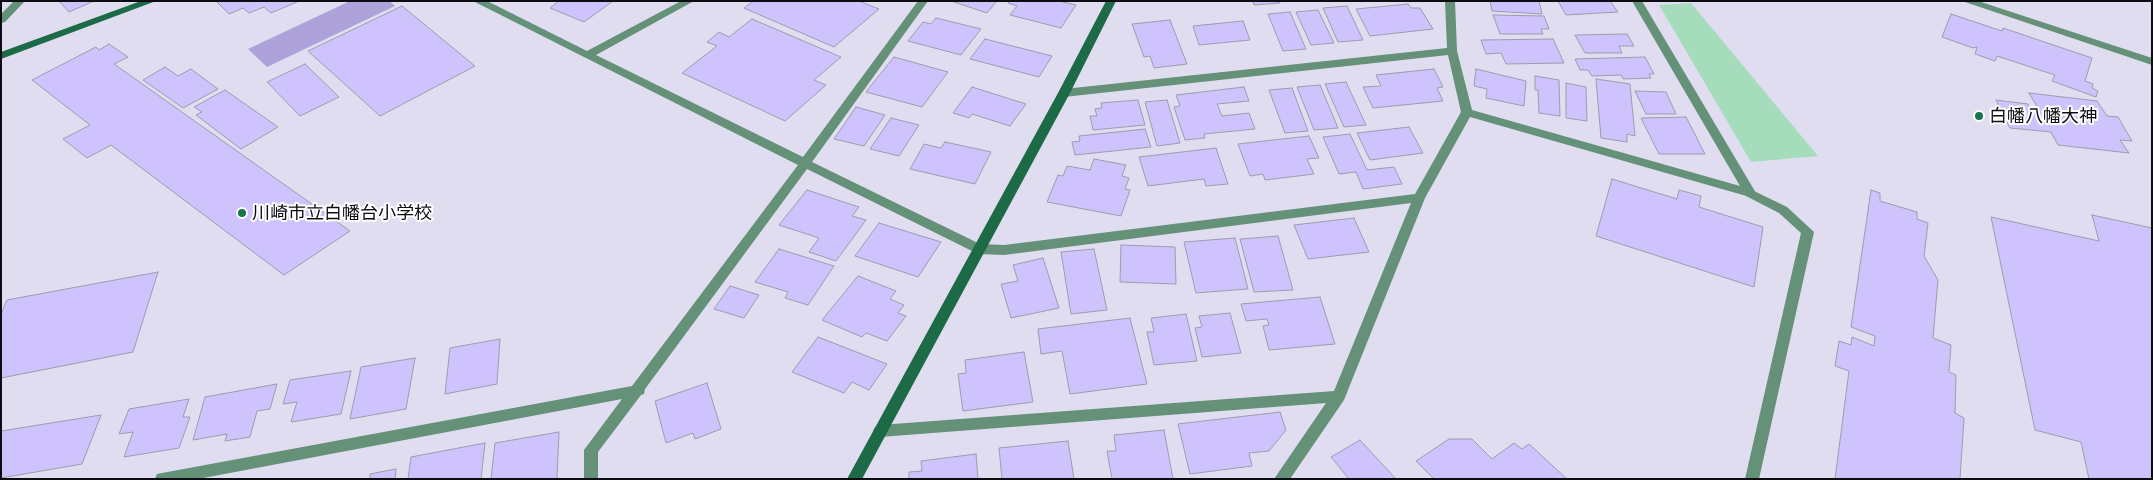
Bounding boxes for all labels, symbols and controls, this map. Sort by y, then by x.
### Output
place label: 白幡八幡大神 [1989,105,2097,127]
marker: 白幡八幡大神 [1973,110,1985,122]
place label: 川崎市立白幡台小学校 [252,202,432,224]
marker: 川崎市立白幡台小学校 [236,207,248,219]

